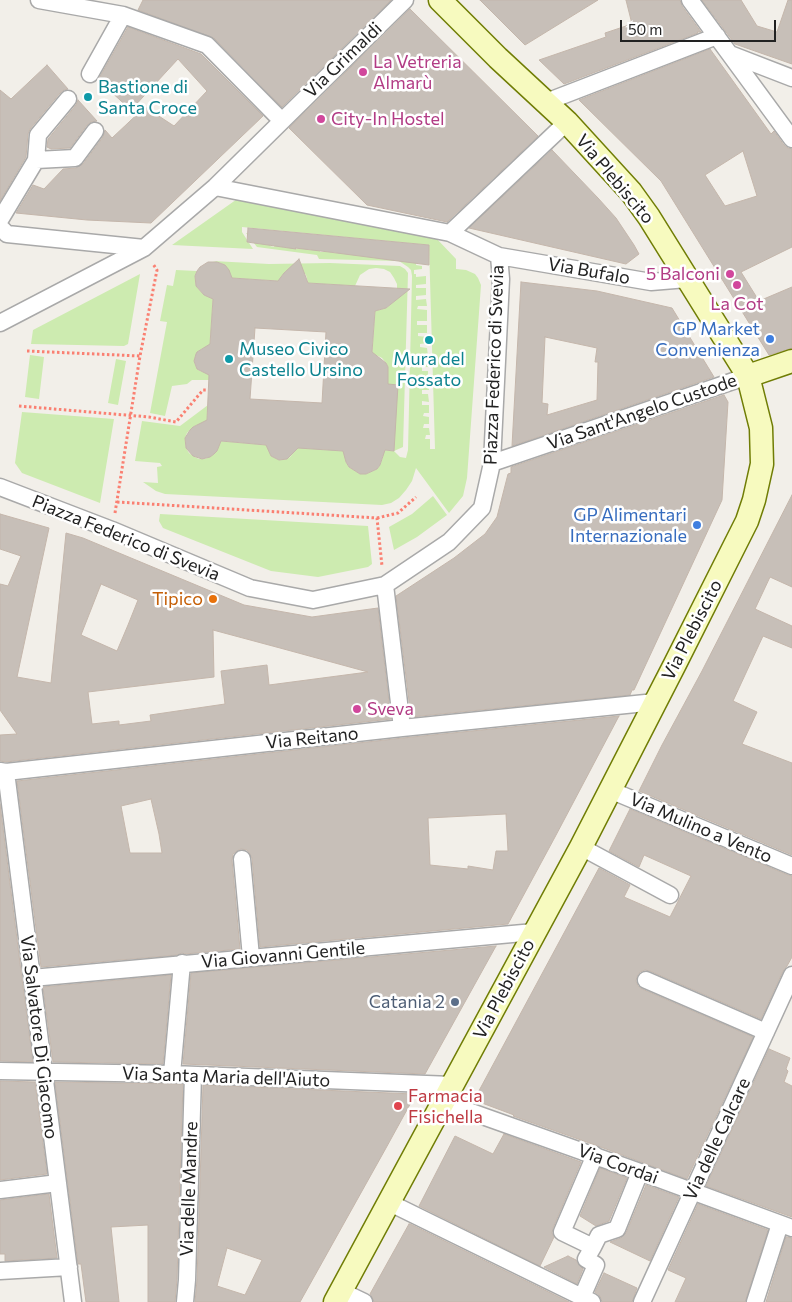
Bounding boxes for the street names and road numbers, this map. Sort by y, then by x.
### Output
street label: Via Grimaldi [300,18,386,102]
street label: Via Plebiscito [571,130,659,228]
street label: Via Bufalo [546,253,632,289]
street label: Piazza Federico di Svevia [480,264,508,466]
street label: Via Sant'Angelo Custode [544,369,740,455]
street label: Piazza Federico di Svevia [29,490,223,586]
street label: Via Plebiscito [657,576,727,684]
street label: Via Reitano [264,722,360,754]
street label: Via Mulino a Vento [627,788,775,868]
street label: Via Salvatore Di Giacomo [16,934,62,1140]
street label: Via Plebiscito [469,935,539,1043]
street label: Via Giovanni Gentile [200,937,366,973]
street label: Via Santa Maria dell'Aiuto [122,1063,330,1091]
street label: Via delle Calcare [679,1074,755,1204]
street label: Via delle Mandre [176,1121,202,1257]
street label: Via Cordai [575,1139,661,1189]

